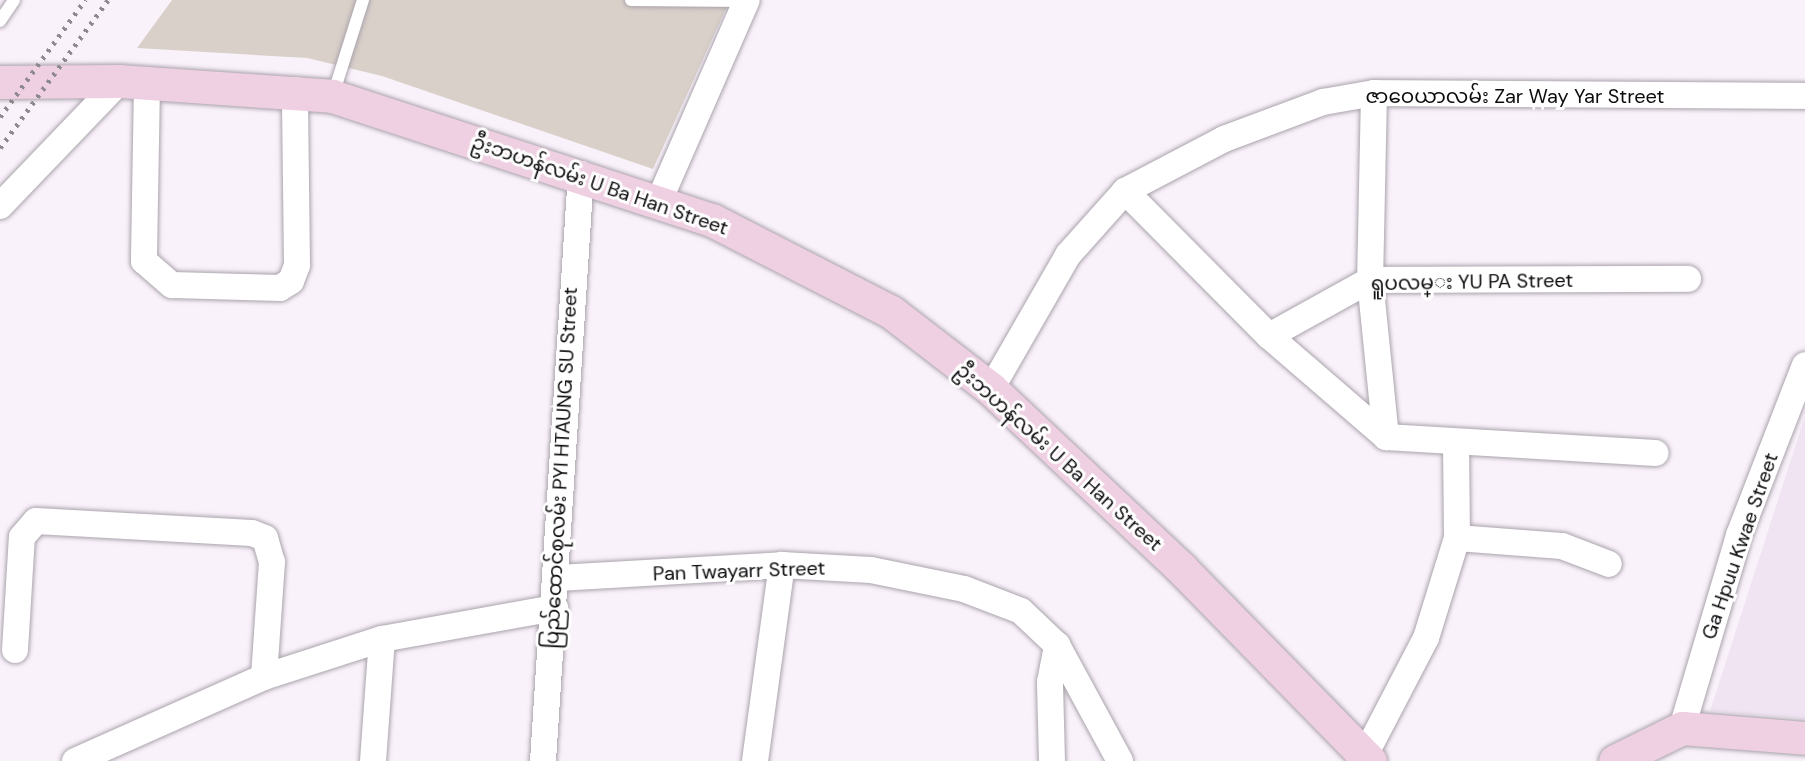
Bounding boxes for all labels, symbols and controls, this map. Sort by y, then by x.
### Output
street label: ဇာဝေယာလမ်း Zar Way Yar Street [1366,84,1664,108]
street label: ဦးဘဟန်လမ်း U Ba Han Street [469,130,731,240]
street label: ရူပလမ္း YU PA Street [1371,268,1573,296]
street label: ပြည်ထောင်စုလမ်း PYI HTAUNG SU Street [540,287,582,649]
street label: ဦးဘဟန်လမ်း U Ba Han Street [951,358,1167,556]
street label: Ga Hpuu Kwae Street [1697,449,1783,643]
street label: Pan Twayarr Street [652,556,826,586]

